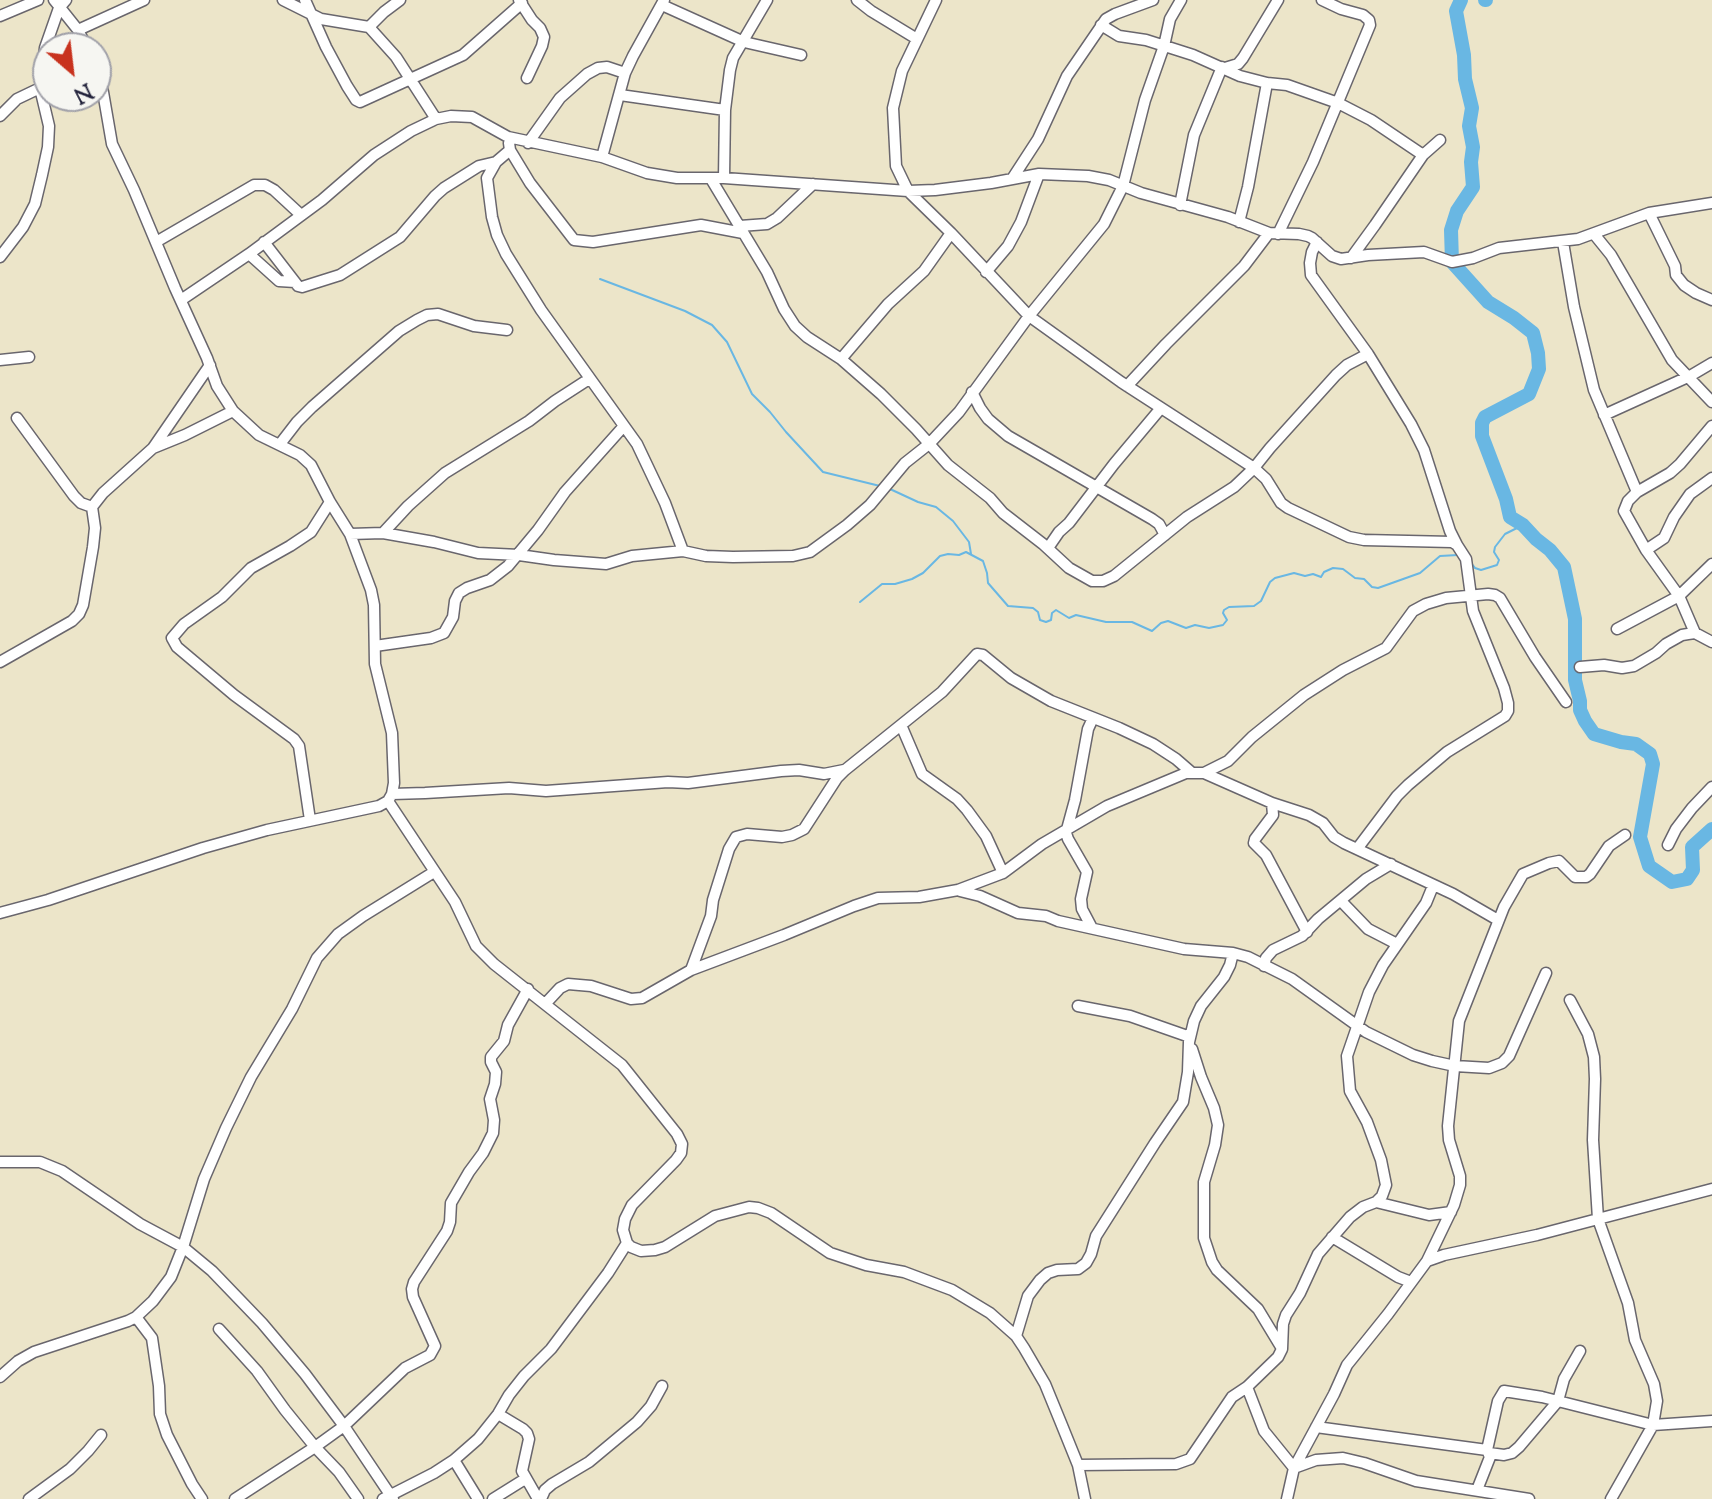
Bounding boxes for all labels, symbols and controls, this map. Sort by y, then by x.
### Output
north arrow [32,32,112,112]
text: N [67,73,98,110]

